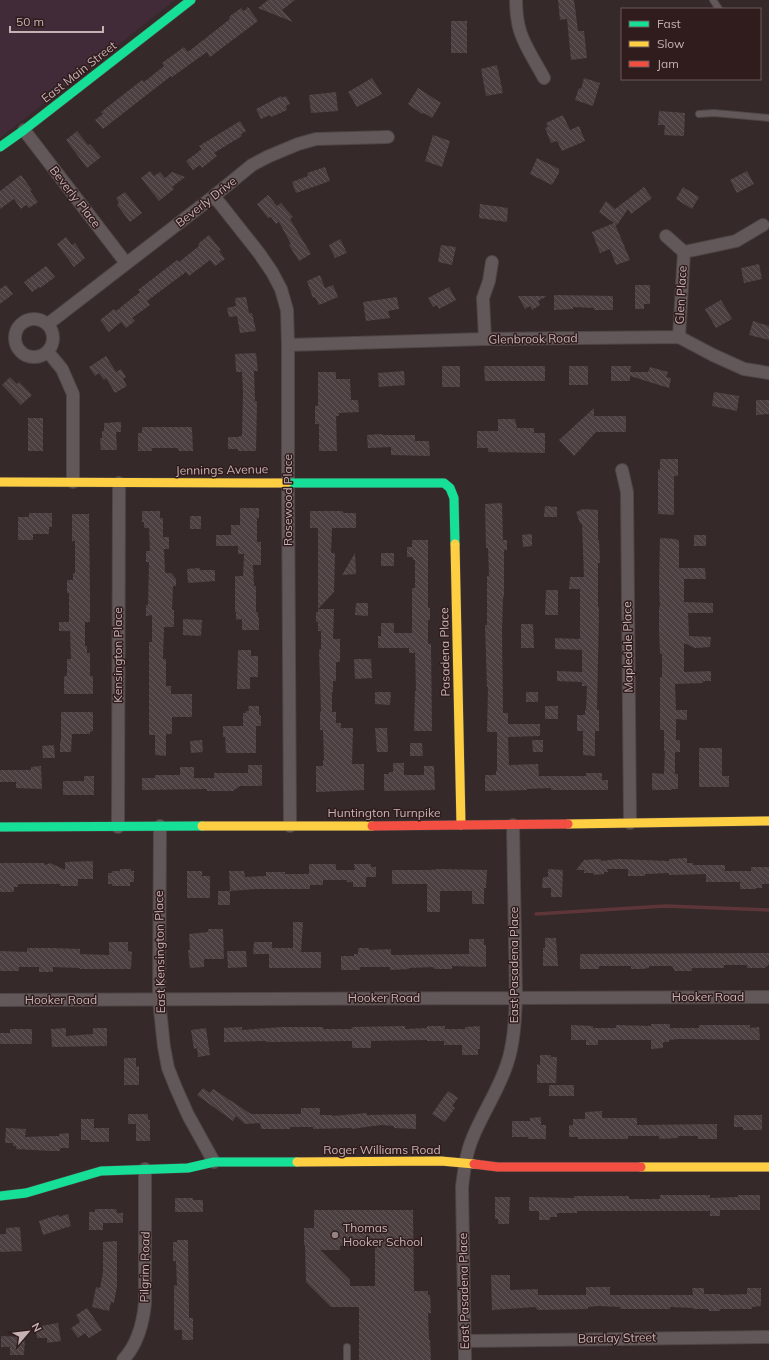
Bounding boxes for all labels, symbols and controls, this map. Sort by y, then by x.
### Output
scale bar [10,8,103,34]
legend [621,8,761,80]
text: 50 m [16,14,44,29]
text: Fast [657,16,681,31]
text: Slow [657,36,685,51]
street label: East Main Street [38,38,119,106]
text: Jam [657,56,679,71]
street label: Beverly Place [47,163,104,231]
street label: Beverly Drive [172,173,239,230]
street label: Glen Place [671,265,690,325]
street label: Glenbrook Road [488,330,578,347]
street label: Rosewood Place [280,454,295,546]
street label: Jennings Avenue [176,461,268,478]
street label: Mapledale Place [619,601,636,693]
street label: Kensington Place [110,607,125,703]
street label: Pasadena Place [436,607,453,697]
street label: Huntington Turnpike [328,805,440,820]
street label: East Kensington Place [151,890,168,1014]
street label: East Pasadena Place [506,907,521,1023]
street label: Hooker Road [672,989,744,1004]
street label: Hooker Road [348,990,420,1005]
street label: Hooker Road [25,992,97,1007]
street label: Roger Williams Road [323,1142,441,1157]
place label: Thomas Hooker School [343,1220,423,1249]
marker: Thomas Hooker School [330,1230,340,1240]
street label: Pilgrim Road [136,1231,153,1303]
street label: East Pasadena Place [455,1233,472,1349]
north arrow [8,1312,48,1352]
text: N [29,1320,45,1334]
street label: Barclay Street [578,1329,656,1346]

